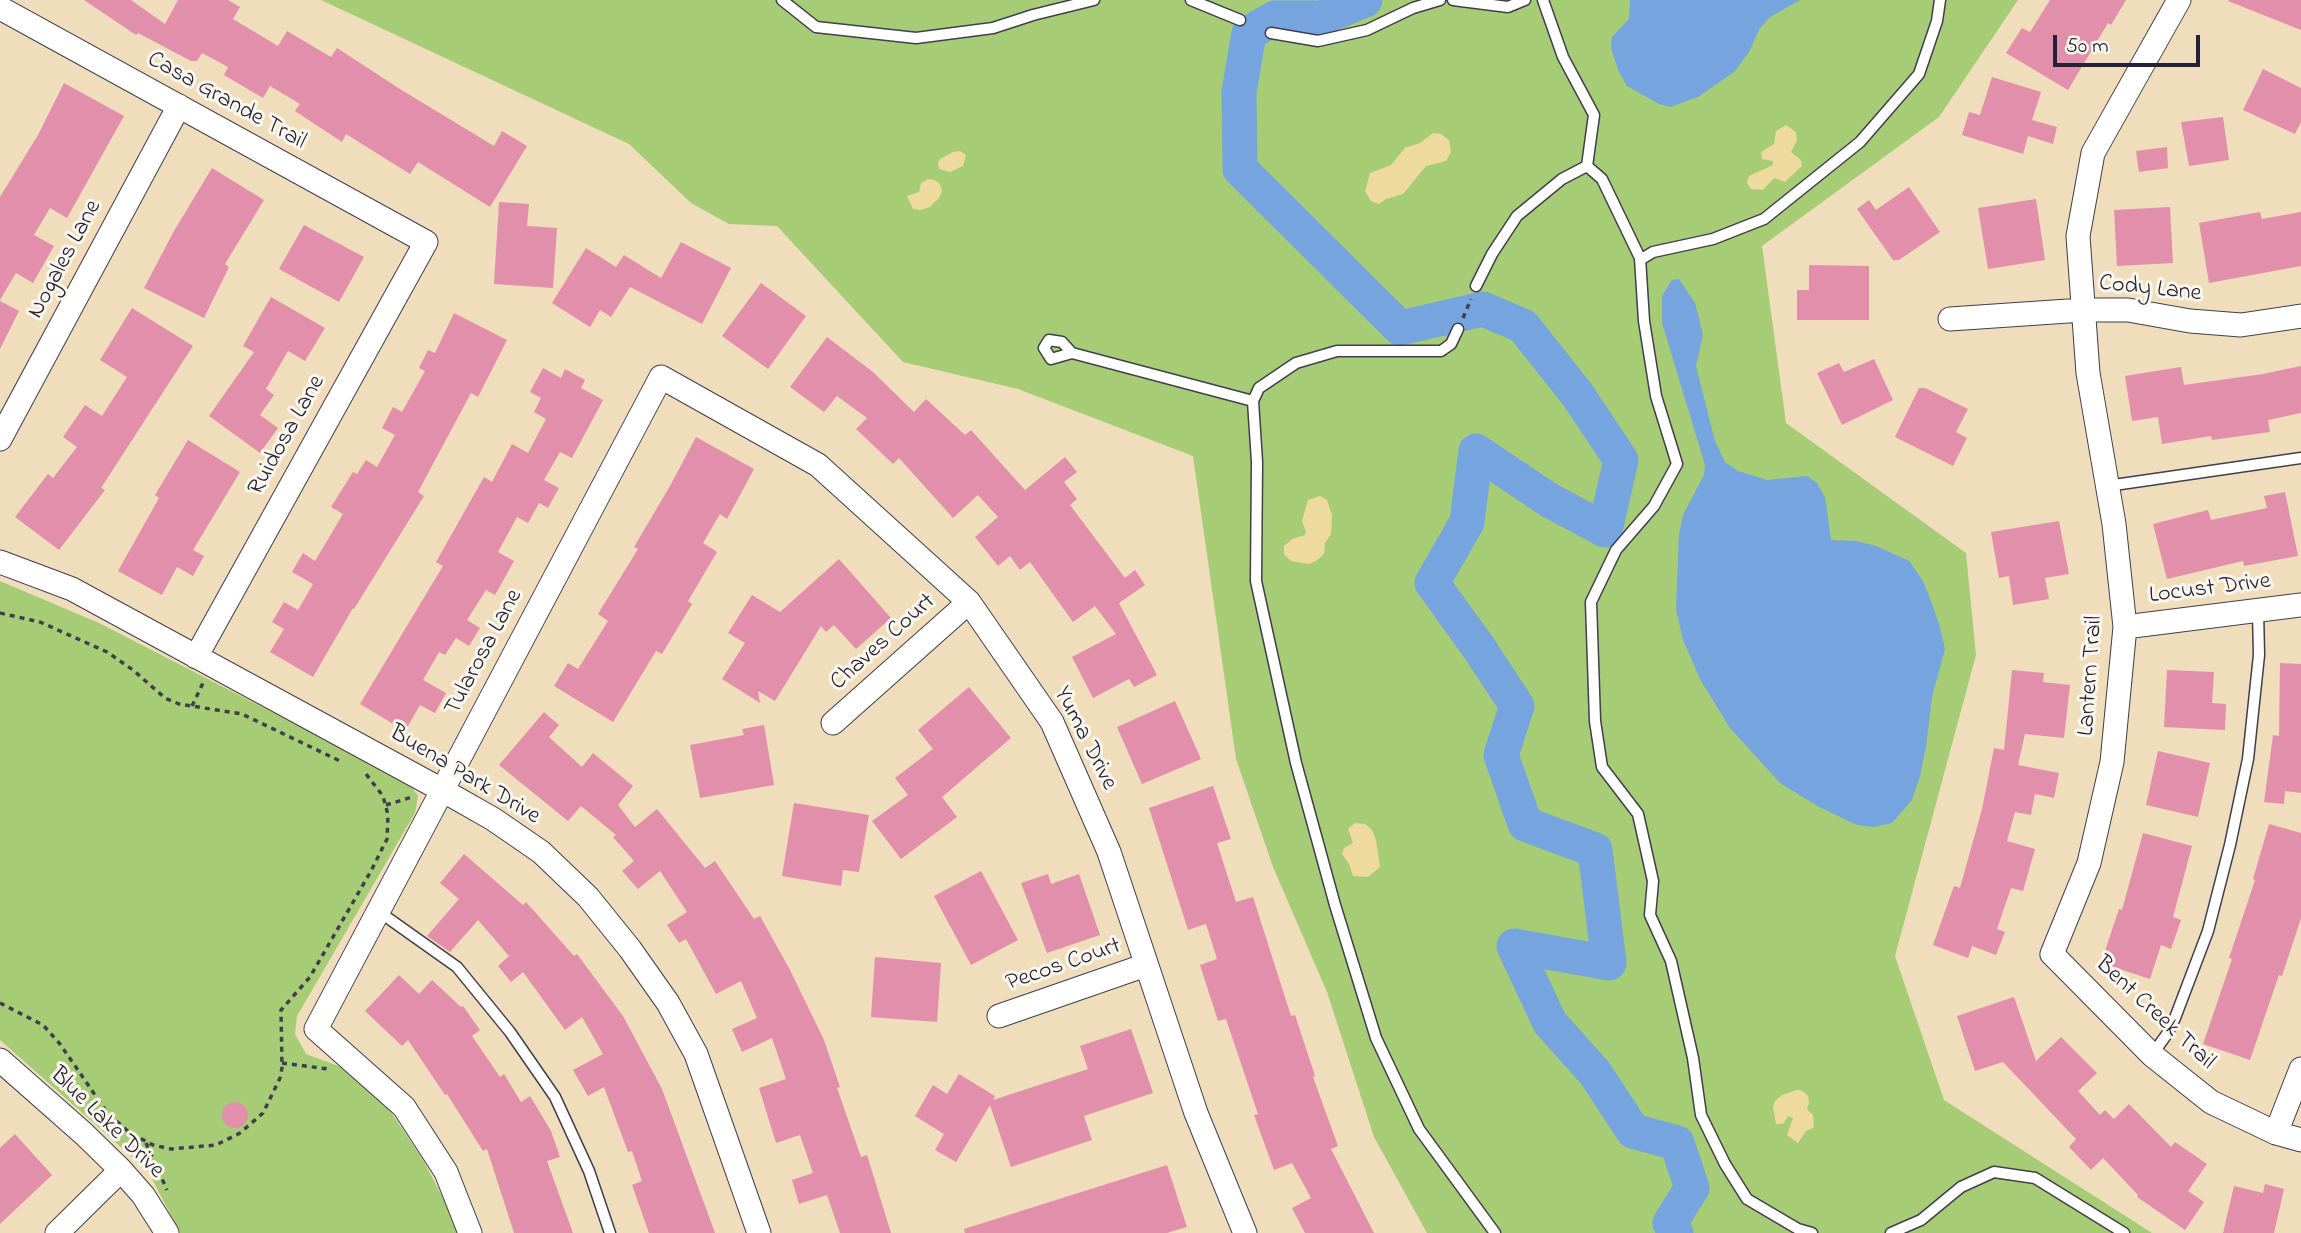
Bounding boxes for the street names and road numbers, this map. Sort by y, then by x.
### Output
street label: Casa Grande Trail [141,46,311,158]
street label: Nogales Lane [23,196,109,324]
street label: Cody Lane [2097,270,2203,310]
street label: Ruidosa Lane [243,371,333,501]
street label: Locust Drive [2148,568,2272,612]
street label: Tularosa Lane [440,585,530,721]
street label: Chaves Court [826,588,942,698]
street label: Lantern Trail [2073,615,2111,737]
street label: Yuma Drive [1046,682,1122,796]
street label: Buena Park Drive [383,720,545,832]
street label: Pecos Court [1003,933,1125,999]
street label: Bent Creek Trail [2088,951,2220,1077]
street label: Blue Lake Drive [43,1062,169,1186]

